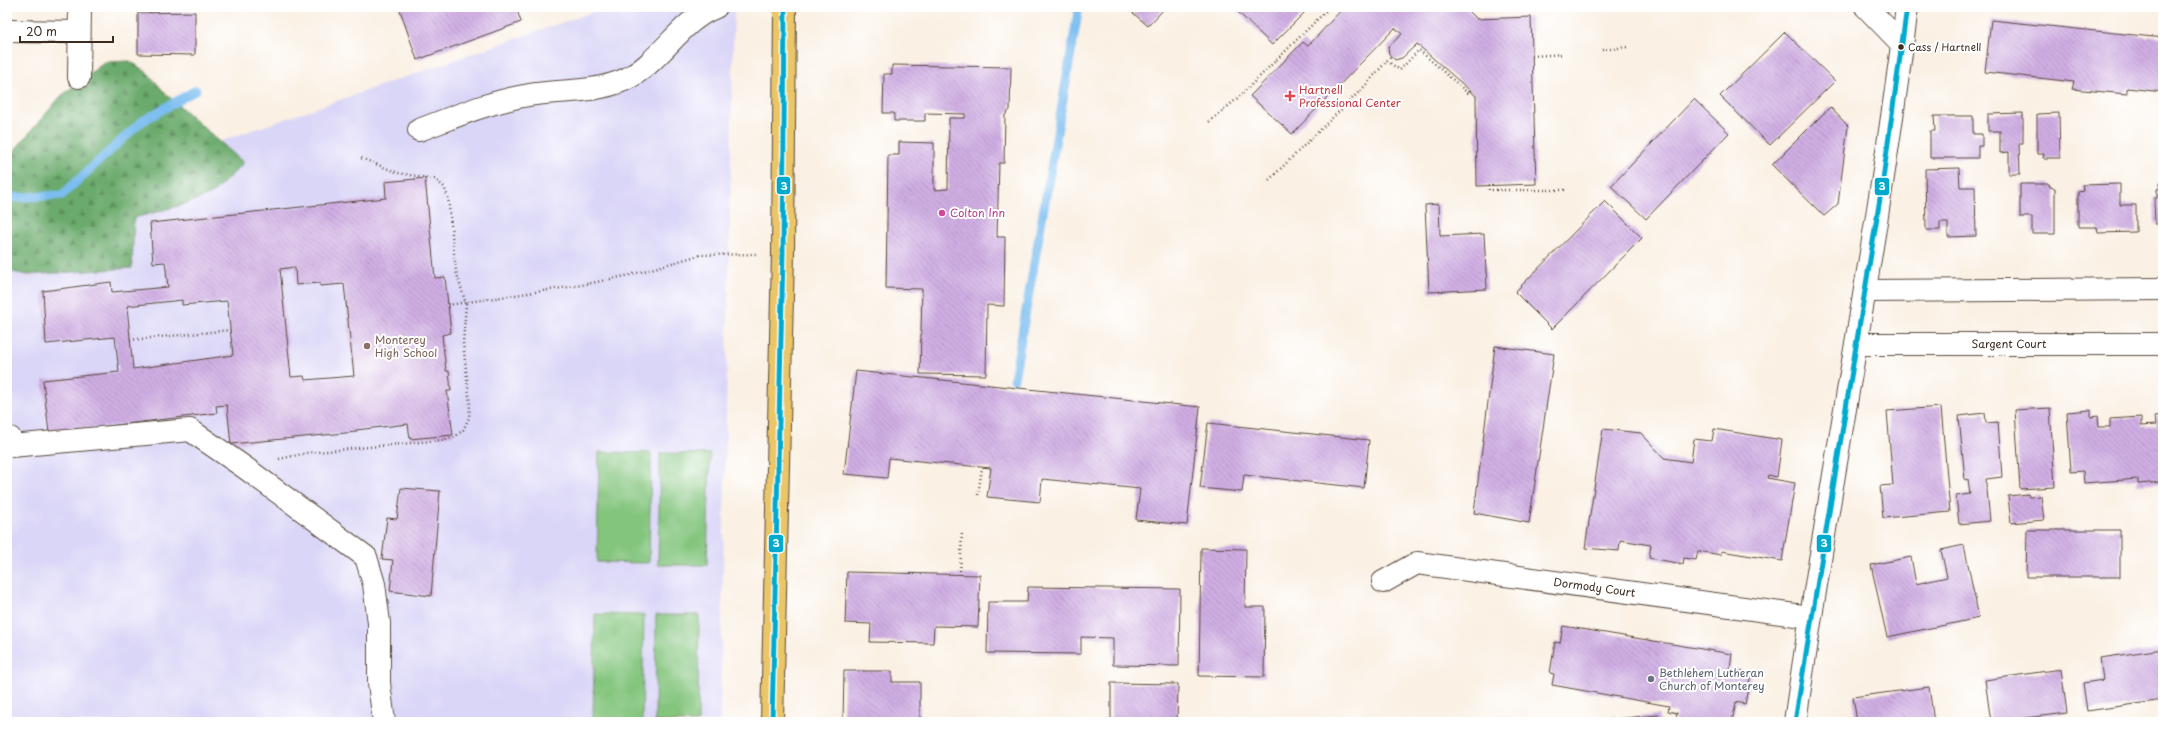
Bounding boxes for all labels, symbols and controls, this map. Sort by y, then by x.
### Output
scale bar [20,18,113,44]
text: 20 m [26,22,57,40]
place label: Cass / Hartnell [1908,39,1982,54]
marker: Cass / Hartnell [1896,42,1906,52]
place label: Hartnell Professional Center [1299,81,1402,111]
marker: Hartnell Professional Center [1284,90,1296,102]
line badge: 3 [776,176,791,195]
text: 3 [780,177,788,194]
line badge: 3 [1874,177,1890,196]
text: 3 [1878,177,1886,194]
place label: Colton Inn [950,204,1005,221]
marker: Colton Inn [937,208,947,218]
place label: Monterey High School [375,331,437,361]
street label: Sargent Court [1972,335,2047,352]
marker: Monterey High School [362,341,372,351]
line badge: 3 [768,534,784,553]
text: 3 [772,534,780,551]
line badge: 3 [1816,534,1832,553]
text: 3 [1820,534,1828,551]
street label: Dormody Court [1552,573,1637,601]
place label: Bethlehem Lutheran Church of Monterey [1659,664,1765,694]
marker: Bethlehem Lutheran Church of Monterey [1646,674,1656,684]

